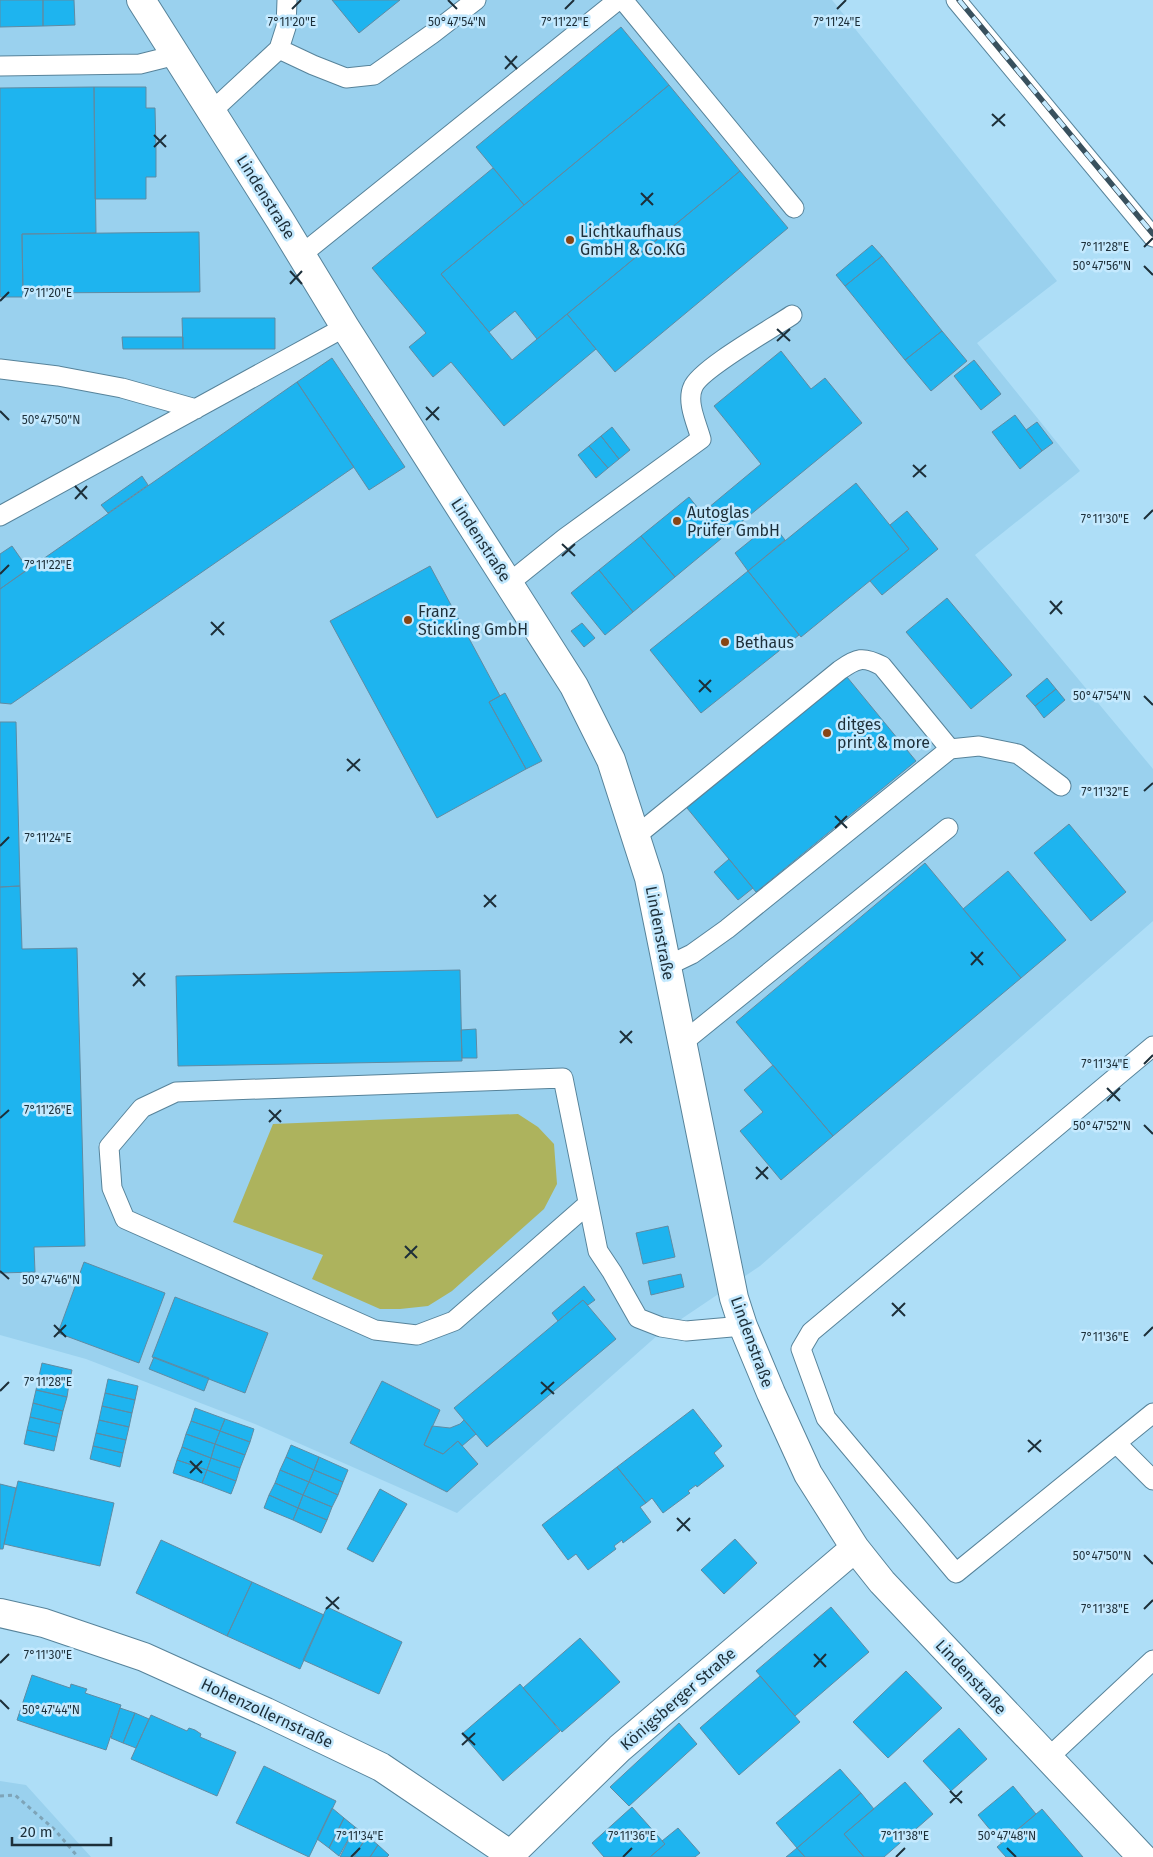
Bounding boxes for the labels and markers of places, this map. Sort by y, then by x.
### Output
place label: Lichtkaufhaus GmbH & Co.KG [580,222,685,259]
marker: Lichtkaufhaus GmbH & Co.KG [564,234,576,246]
place label: Autoglas Prüfer GmbH [687,503,780,540]
marker: Autoglas Prüfer GmbH [671,515,683,527]
place label: Franz Stickling GmbH [418,602,528,639]
marker: Franz Stickling GmbH [402,614,414,626]
place label: Bethaus [735,633,794,652]
marker: Bethaus [719,636,731,648]
place label: ditges print & more [837,715,930,752]
marker: ditges print & more [821,727,833,739]

